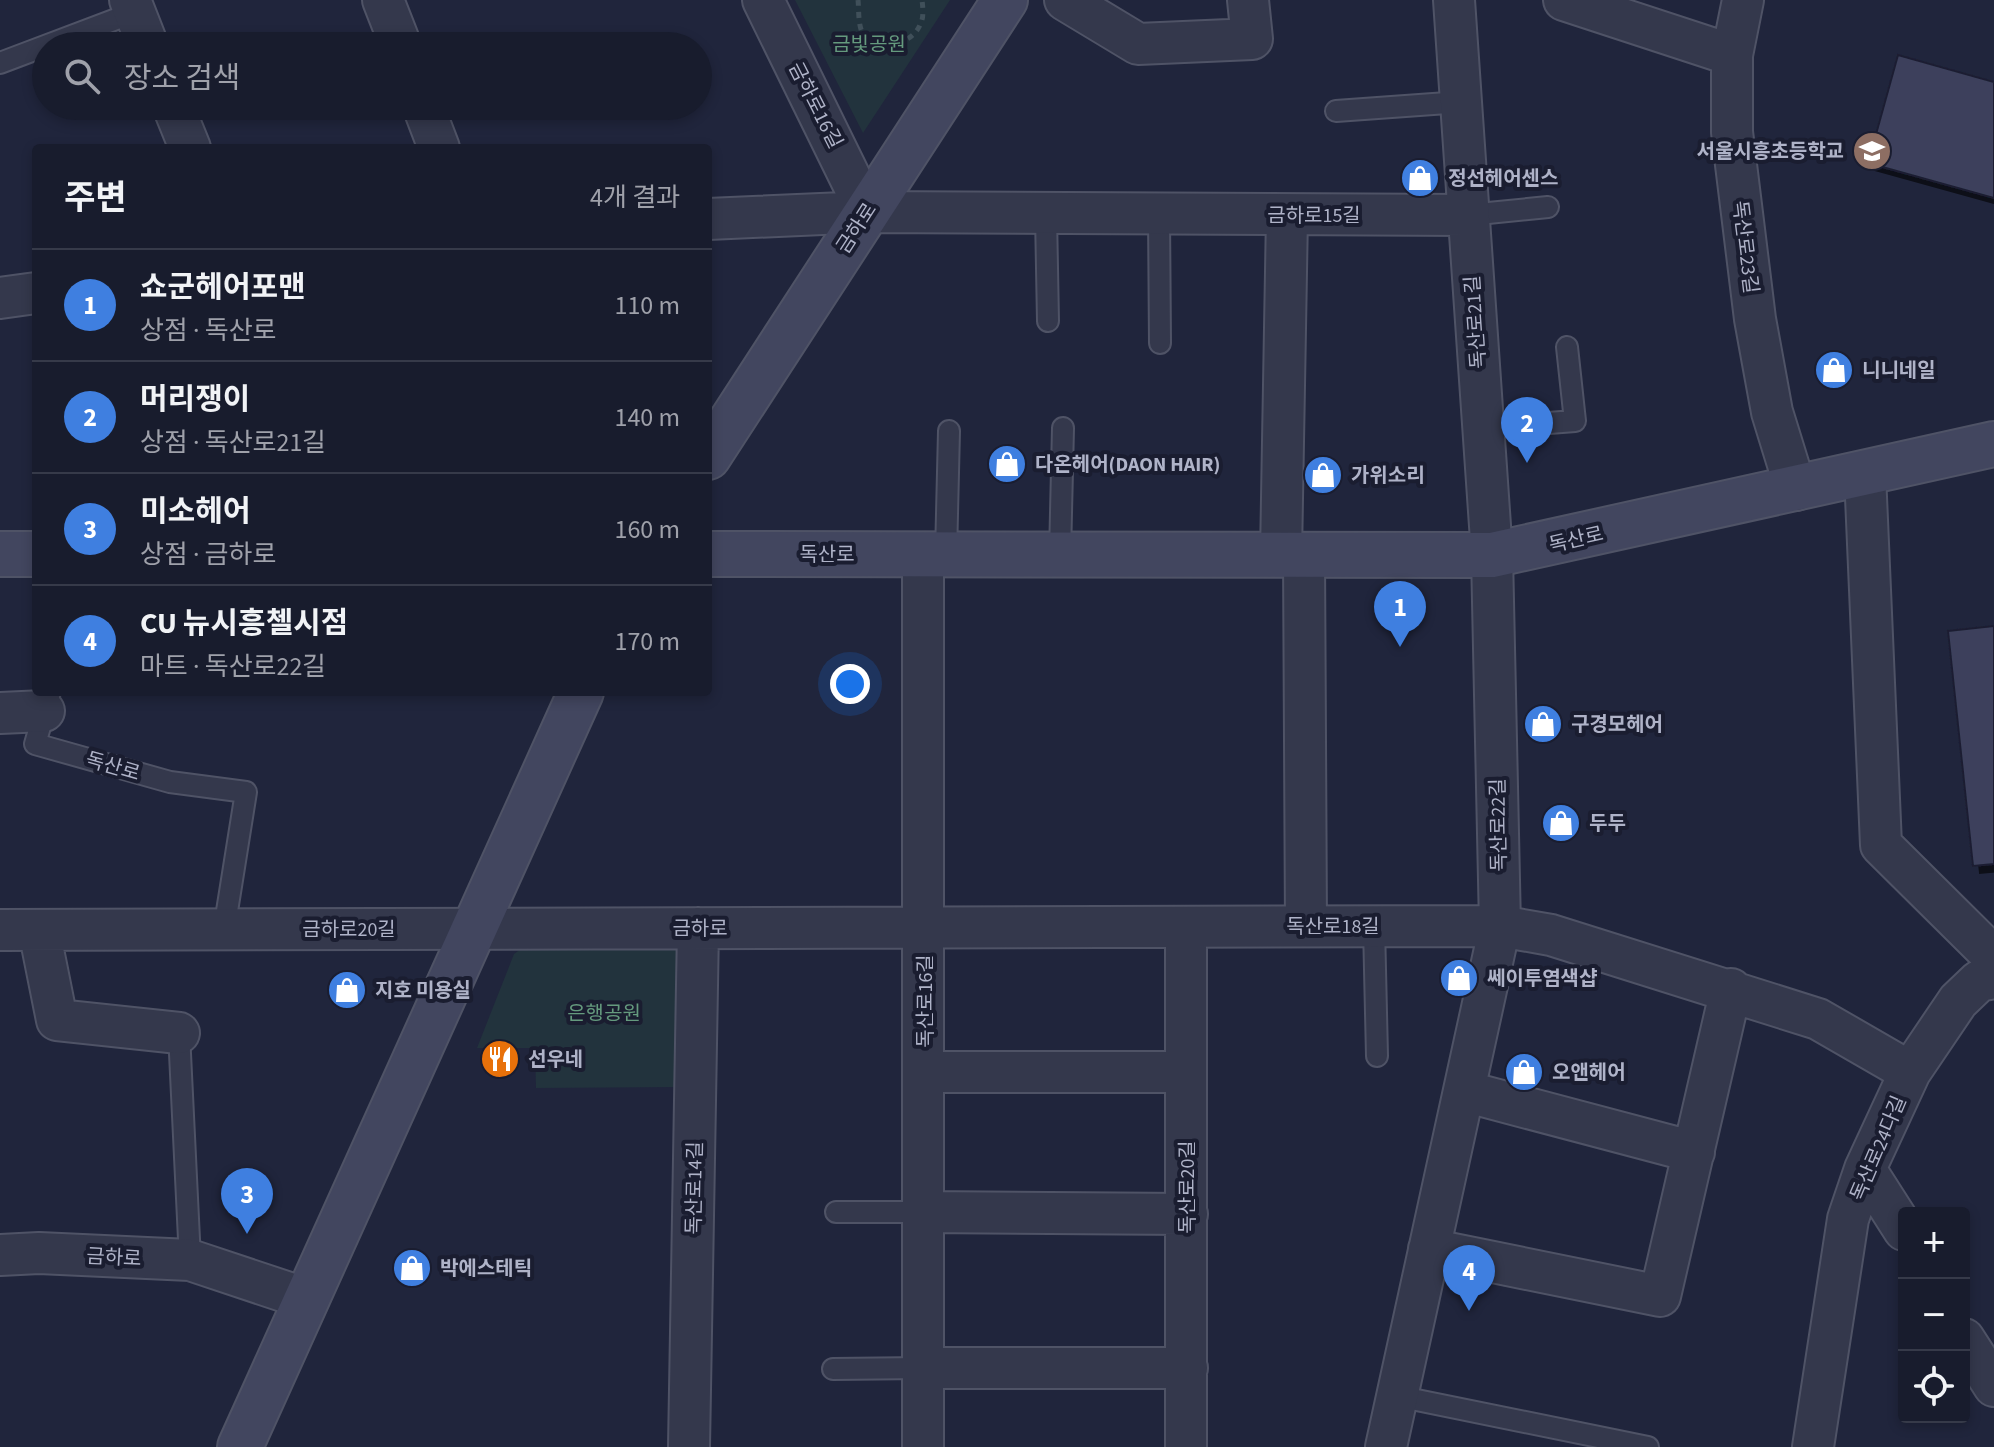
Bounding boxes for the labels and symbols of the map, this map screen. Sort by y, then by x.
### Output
park label: 금빛공원 [832,31,906,59]
street label: 금하로16길 [781,57,849,153]
school or university icon: 서울시흥초등학교 [1851,130,1893,172]
place label: 서울시흥초등학교 [1697,138,1844,166]
shop icon: 정선헤어센스 [1399,157,1441,199]
place label: 정선헤어센스 [1448,165,1558,193]
street label: 금하로 [830,198,884,259]
street label: 독산로23길 [1725,199,1765,295]
street label: 금하로15길 [1267,202,1361,230]
street label: 독산로21길 [1459,274,1493,370]
shop icon: 니니네일 [1813,349,1855,391]
place label: 니니네일 [1862,357,1936,385]
pin: 2 [1501,397,1553,463]
shop icon: 다온헤어(DAON HAIR) [986,443,1028,485]
place label: 다온헤어(DAON HAIR) [1035,451,1220,479]
shop icon: 가위소리 [1302,454,1344,496]
place label: 가위소리 [1351,462,1425,490]
street label: 독산로 [1546,520,1606,560]
street label: 독산로 [799,541,855,569]
pin: 1 [1374,581,1426,647]
your location [830,664,870,704]
shop icon: 구경모헤어 [1522,703,1564,745]
place label: 구경모헤어 [1571,711,1663,739]
street label: 독산로 [82,746,143,788]
street label: 독산로22길 [1484,778,1514,872]
shop icon: 두두 [1540,802,1582,844]
place label: 두두 [1589,810,1626,838]
street label: 독산로18길 [1286,913,1380,941]
street label: 금하로 [672,915,728,943]
street label: 금하로20길 [302,916,396,944]
street label: 독산로16길 [912,954,940,1048]
shop icon: 쎄이투염색샵 [1438,957,1480,999]
place label: 쎄이투염색샵 [1487,965,1597,993]
shop icon: 지호 미용실 [326,969,368,1011]
place label: 지호 미용실 [375,977,471,1005]
park label: 은행공원 [567,1000,641,1028]
restaurant icon: 선우네 [479,1038,521,1080]
place label: 선우네 [528,1046,583,1074]
shop icon: 오앤헤어 [1503,1051,1545,1093]
place label: 오앤헤어 [1552,1059,1626,1087]
street label: 독산로24다길 [1844,1091,1914,1205]
street label: 독산로20길 [1174,1140,1202,1234]
street label: 독산로14길 [680,1141,710,1235]
pin: 3 [221,1168,273,1234]
street label: 금하로 [86,1243,142,1273]
pin: 4 [1443,1245,1495,1311]
shop icon: 박에스테틱 [391,1247,433,1289]
place label: 박에스테틱 [440,1255,532,1283]

